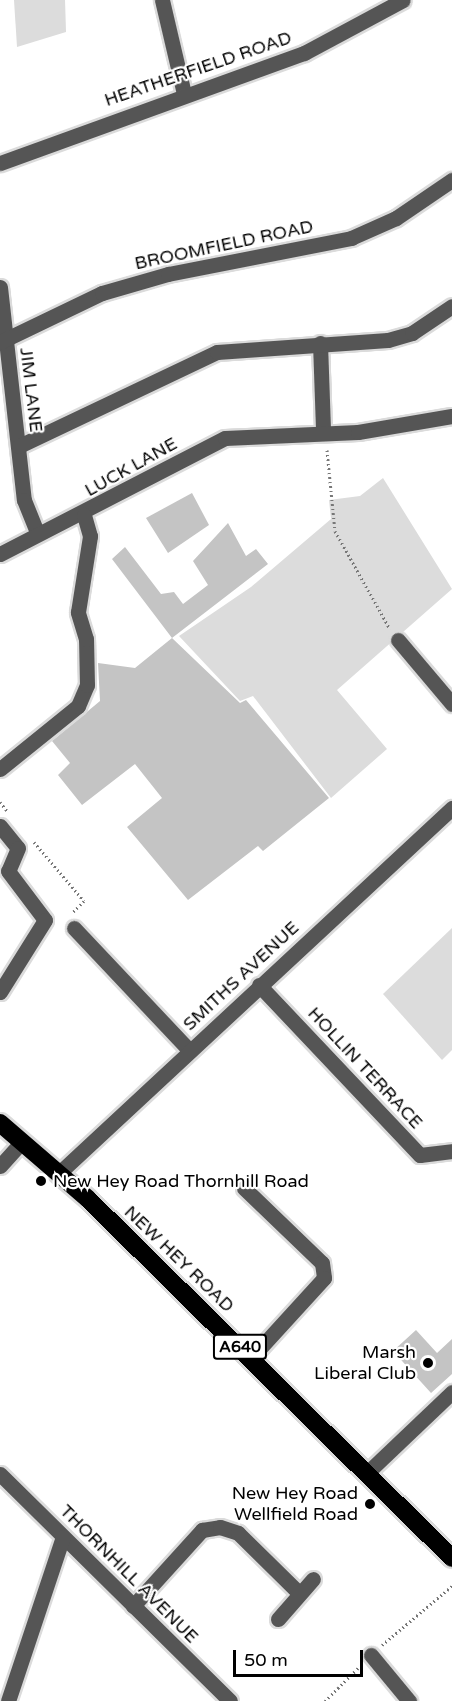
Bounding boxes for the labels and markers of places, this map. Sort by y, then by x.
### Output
place label: New Hey Road Thornhill Road [53,1170,309,1192]
marker: New Hey Road Thornhill Road [34,1174,48,1188]
place label: Marsh Liberal Club [314,1342,416,1384]
marker: Marsh Liberal Club [421,1356,435,1370]
place label: New Hey Road Wellfield Road [232,1483,358,1526]
marker: New Hey Road Wellfield Road [363,1497,377,1511]

